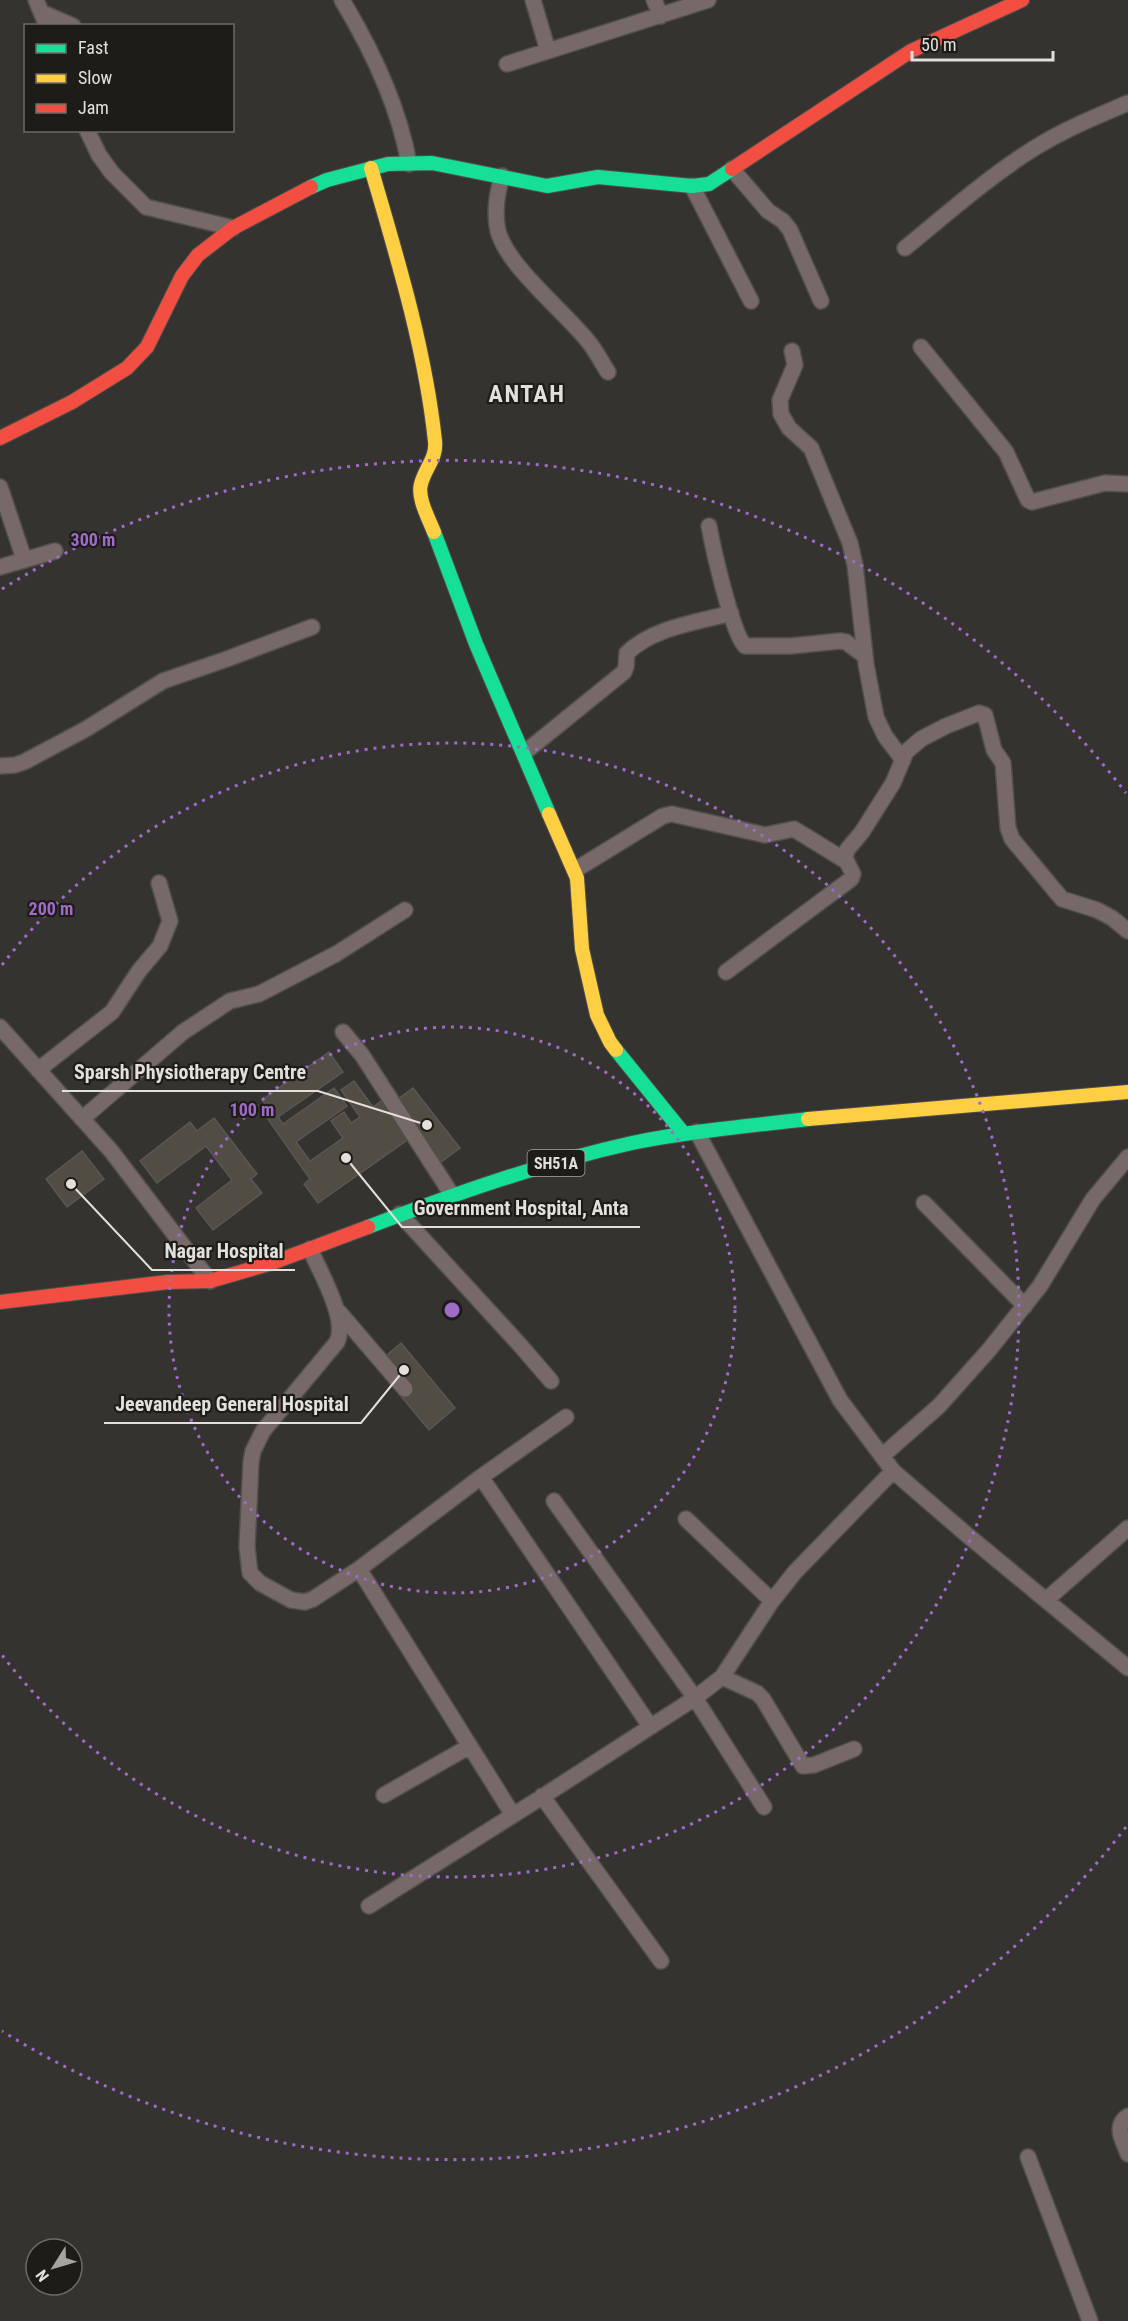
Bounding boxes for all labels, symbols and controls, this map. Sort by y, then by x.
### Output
legend [24,24,234,132]
scale bar [912,24,1053,62]
text: 50 m [921,34,956,55]
text: Fast [78,37,109,58]
text: Slow [78,67,113,88]
text: Jam [78,97,109,118]
district label: ANTAH [489,380,565,408]
text: 300 m [71,529,115,550]
text: 200 m [29,898,73,919]
callout: Sparsh Physiotherapy Centre [62,1053,318,1091]
text: Sparsh Physiotherapy Centre [74,1060,306,1084]
text: 100 m [230,1099,274,1120]
road number: SH51A [528,1150,584,1176]
callout: Government Hospital, Anta [402,1189,640,1227]
text: Government Hospital, Anta [414,1196,628,1220]
callout: Nagar Hospital [152,1232,295,1270]
text: Nagar Hospital [164,1239,284,1263]
centre of rings [442,1300,462,1320]
callout: Jeevandeep General Hospital [104,1385,361,1423]
text: Jeevandeep General Hospital [115,1392,349,1416]
north arrow [24,2237,84,2297]
text: N [32,2266,53,2285]

